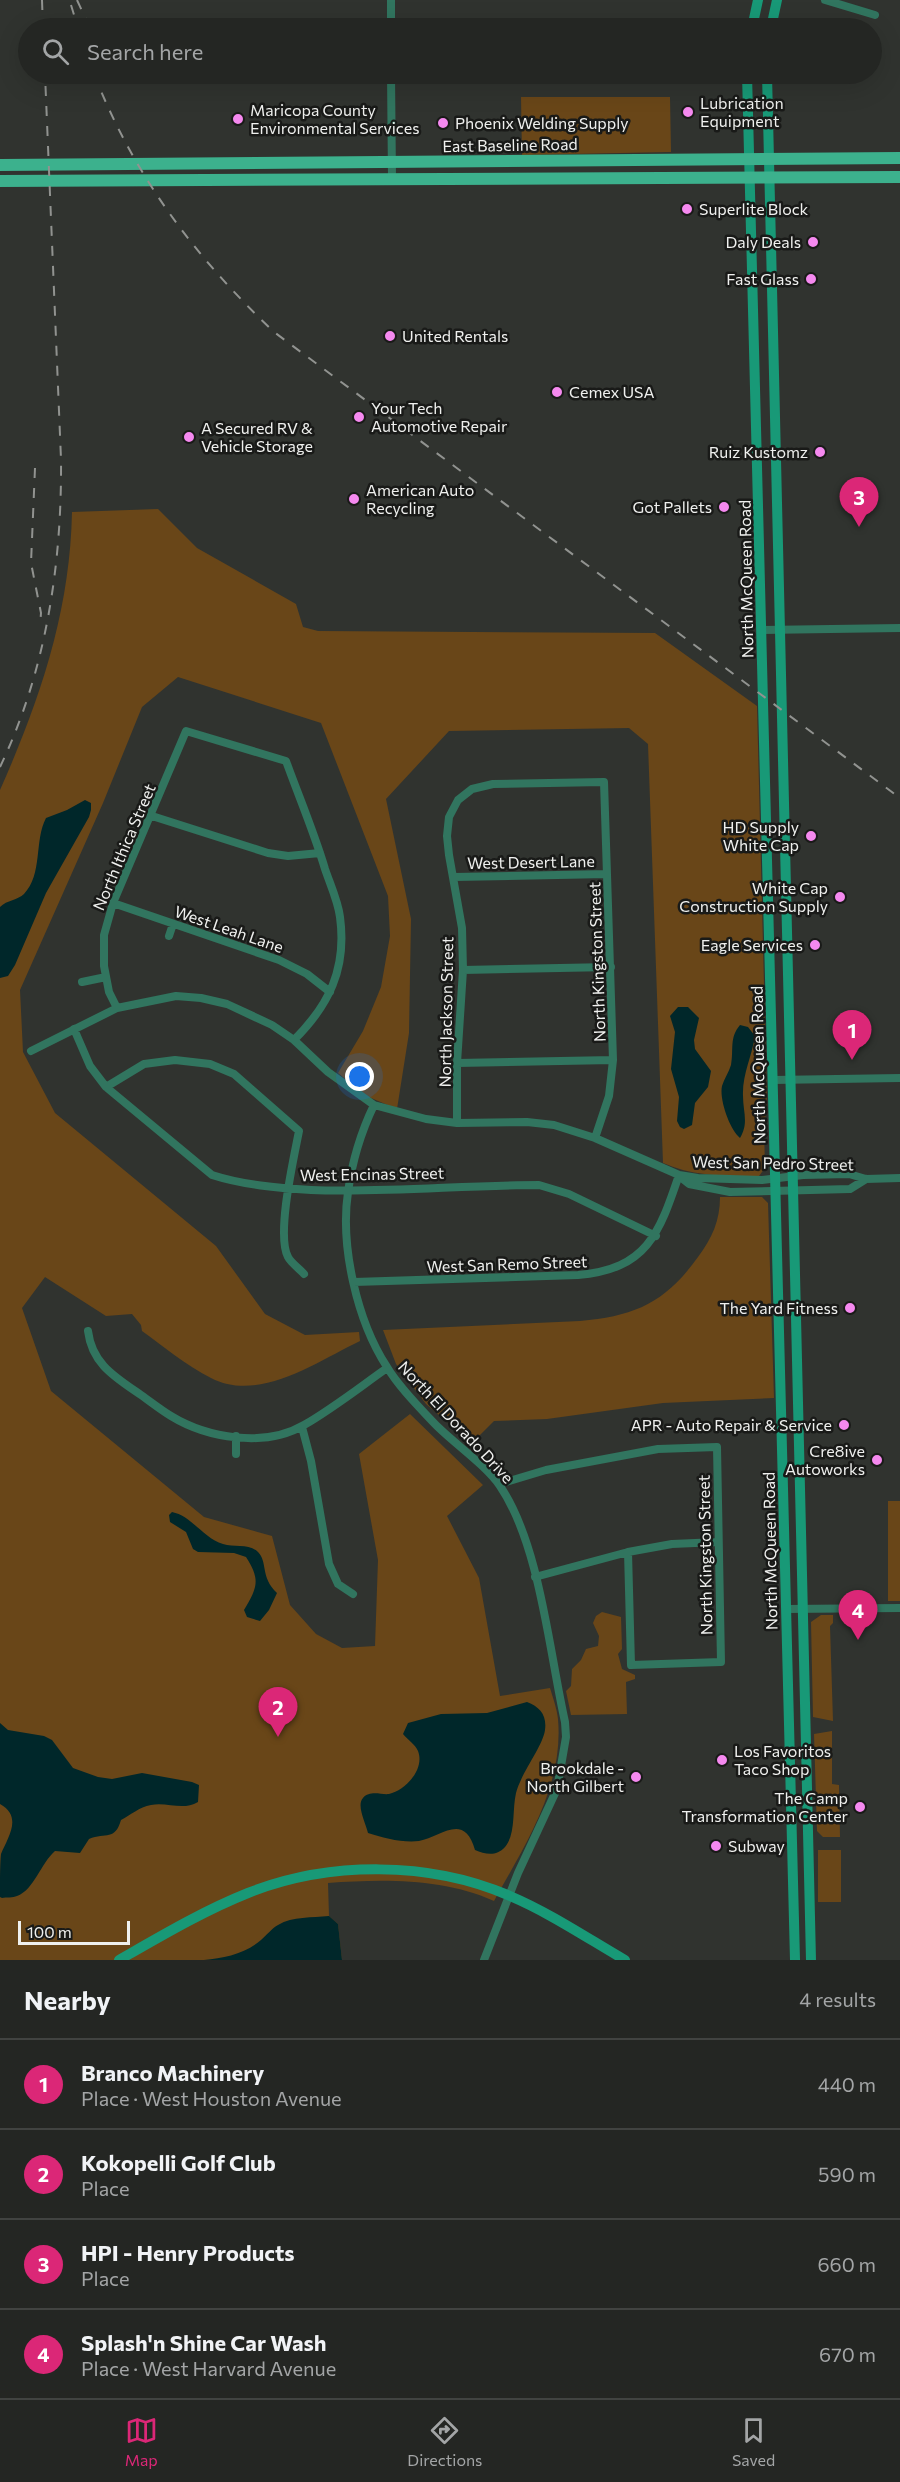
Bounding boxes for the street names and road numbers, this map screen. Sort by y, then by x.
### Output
street label: East Baseline Road [442,134,578,155]
street label: North McQueen Road [735,500,756,658]
street label: North Ithica Street [88,780,159,913]
street label: West Desert Lane [467,851,595,872]
street label: North Kingston Street [584,881,609,1042]
street label: West Leah Lane [172,901,286,956]
street label: North Jackson Street [435,936,456,1088]
street label: North McQueen Road [747,986,768,1144]
street label: West San Pedro Street [692,1152,855,1173]
street label: West Encinas Street [300,1163,445,1184]
street label: West San Remo Street [426,1251,588,1276]
street label: North El Dorado Drive [395,1357,518,1487]
street label: North McQueen Road [759,1472,780,1630]
street label: North Kingston Street [694,1474,715,1635]

